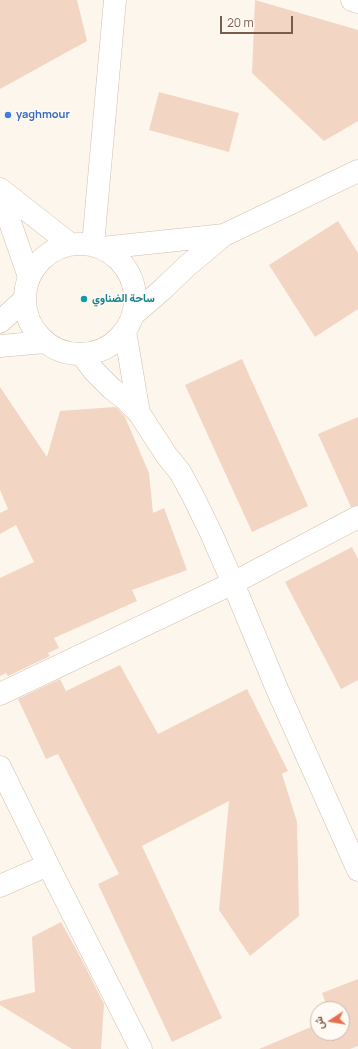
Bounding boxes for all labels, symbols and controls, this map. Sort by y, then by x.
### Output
scale bar [222,8,295,34]
text: 20 m [227,14,254,31]
place label: yaghmour [16,108,70,122]
marker: yaghmour [3,110,13,120]
place label: ساحة الضناوي [92,292,155,306]
marker: ساحة الضناوي [79,294,89,304]
north arrow [310,1001,350,1041]
text: ش [310,1015,327,1031]

